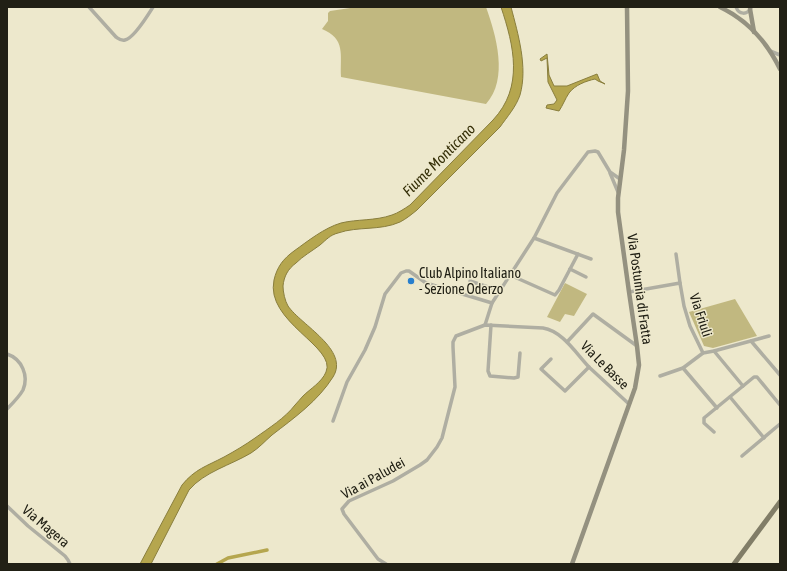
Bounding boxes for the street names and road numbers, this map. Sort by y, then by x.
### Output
street label: Via Postumia di Fratta [624,233,656,345]
street label: Via Friuli [686,291,716,339]
street label: Via Le Basse [578,338,632,392]
street label: Via ai Paludei [339,454,407,502]
street label: Via Magera [19,502,73,550]

